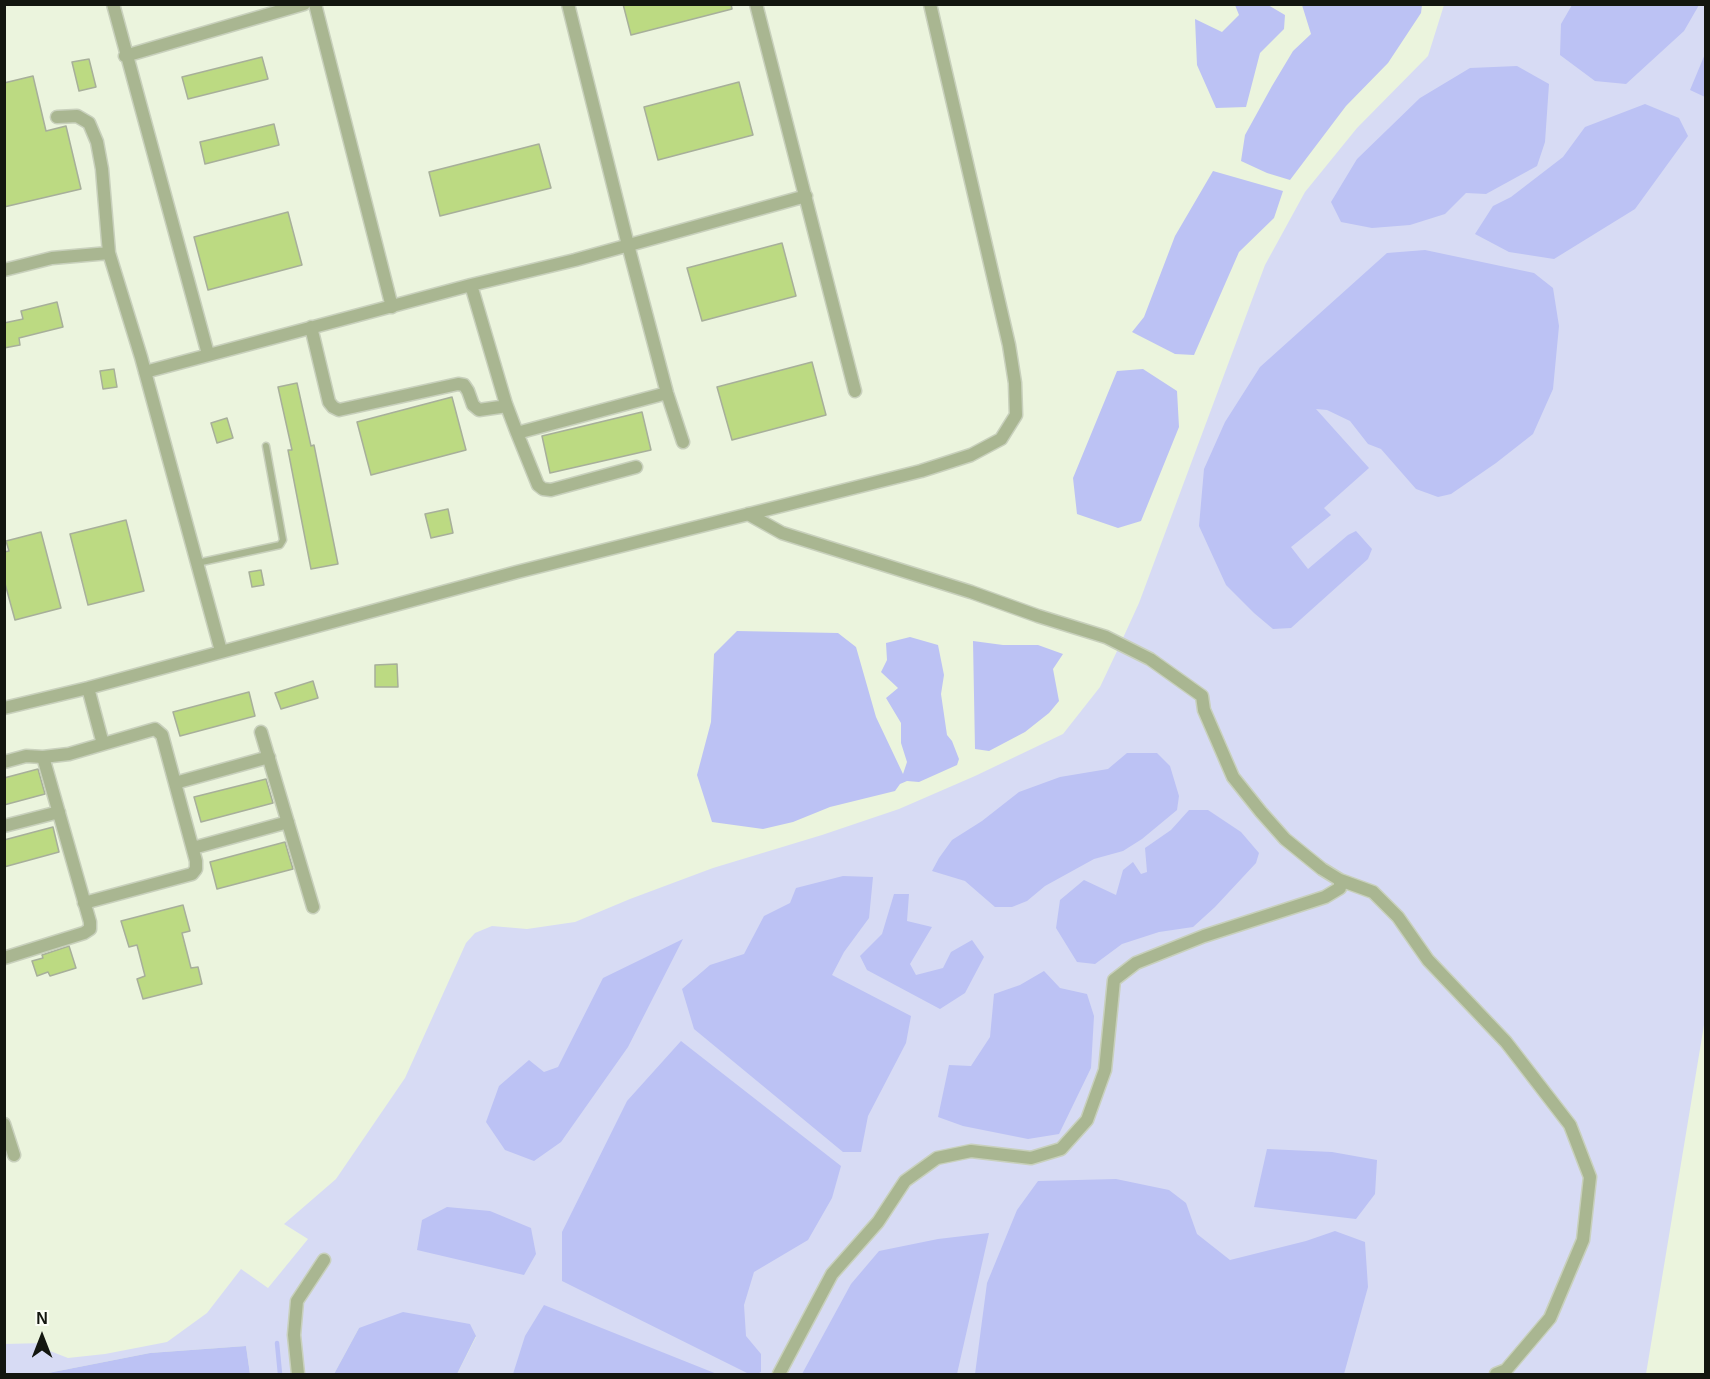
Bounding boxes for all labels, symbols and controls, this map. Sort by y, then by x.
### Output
north arrow [12,1307,72,1367]
text: N [36,1310,48,1327]

